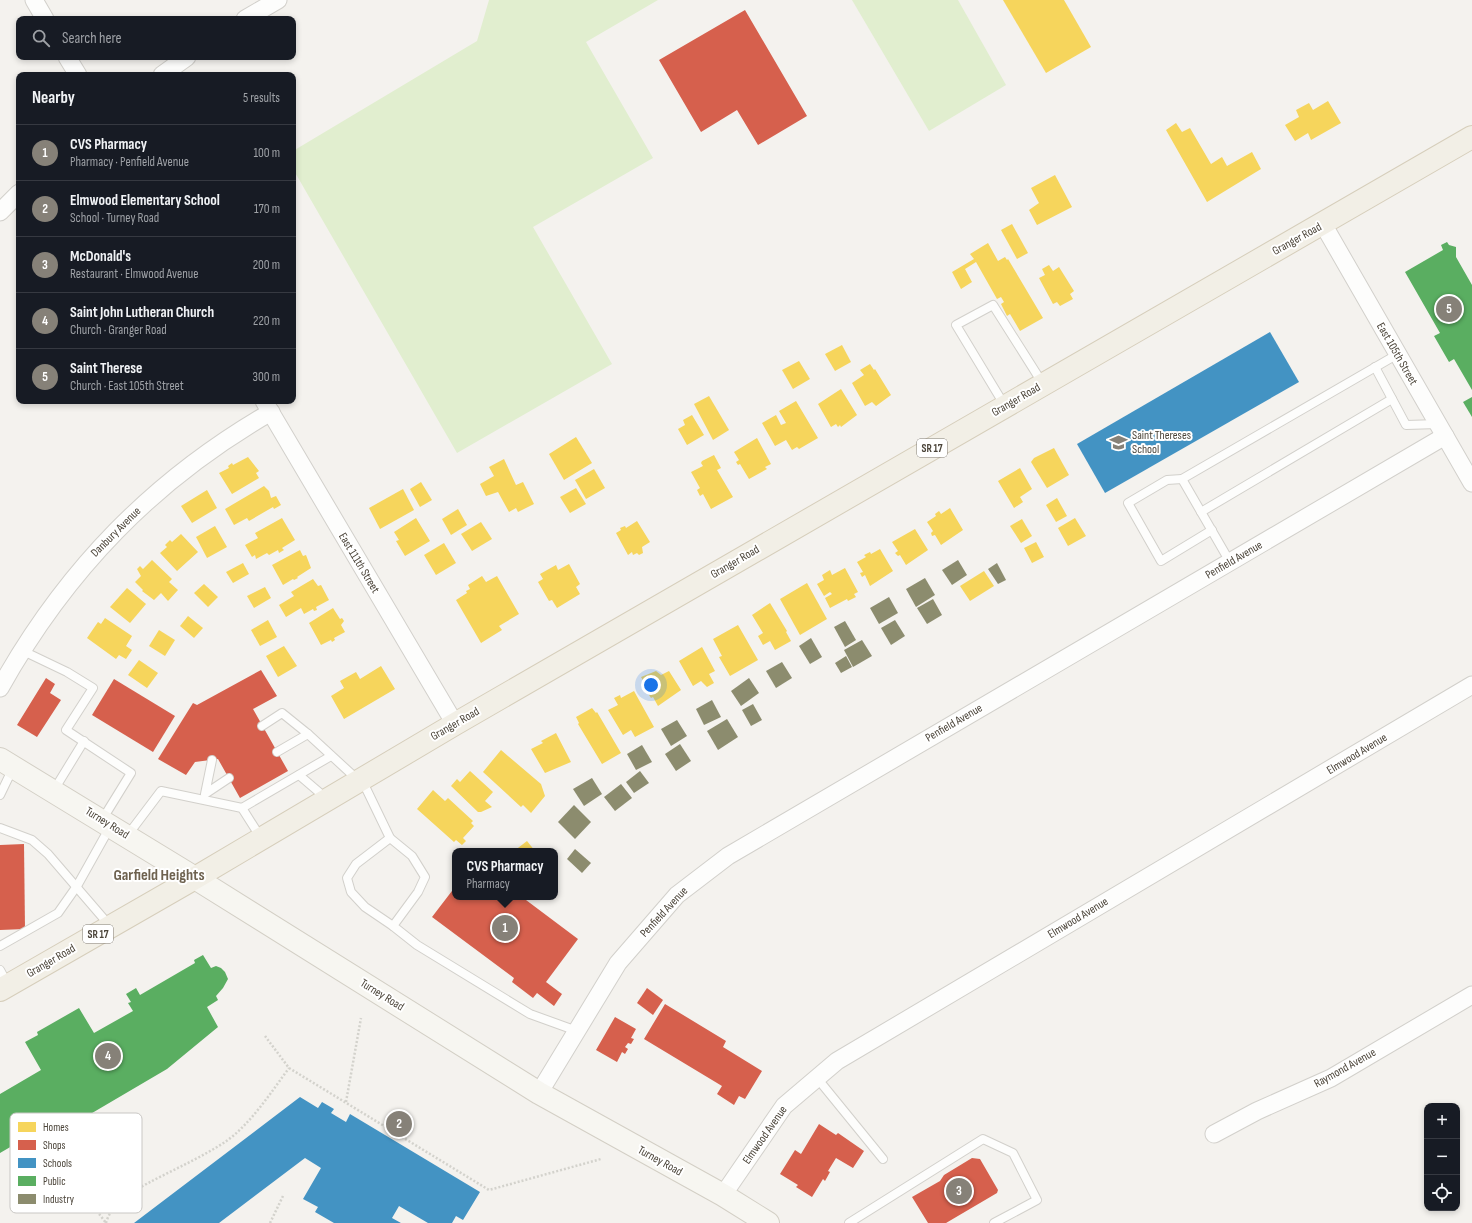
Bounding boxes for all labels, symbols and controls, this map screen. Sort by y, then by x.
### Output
search box [16,16,296,60]
icon: search [30,27,52,49]
text: Search here [62,29,122,48]
text: Nearby [32,88,75,108]
text: 5 results [243,90,280,106]
text: CVS Pharmacy [70,135,147,154]
text: 1 [42,145,48,161]
text: 100 m [253,145,280,161]
text: Pharmacy · Penfield Avenue [70,154,189,170]
text: Elmwood Elementary School [70,191,220,210]
text: 2 [42,201,48,217]
text: 170 m [254,201,280,217]
text: School · Turney Road [70,210,159,226]
street label: Granger Road [1270,219,1324,259]
text: McDonald's [70,247,131,266]
text: 3 [42,257,48,273]
text: 200 m [253,257,280,273]
text: Restaurant · Elmwood Avenue [70,266,198,282]
pin: 5 [1436,294,1462,324]
text: Saint John Lutheran Church [70,303,214,322]
text: 4 [42,313,48,329]
text: 220 m [253,313,280,329]
street label: East 105th Street [1373,320,1421,388]
text: Church · Granger Road [70,322,167,338]
text: Saint Therese [70,359,143,378]
text: 5 [42,369,48,385]
text: 300 m [253,369,280,385]
text: Church · East 105th Street [70,378,184,394]
street label: Granger Road [989,380,1043,420]
place label: Saint Thereses School [1132,428,1191,457]
school or university icon: Saint Thereses School [1109,432,1129,452]
road number: SR 17 [917,439,947,457]
street label: Danbury Avenue [88,504,144,560]
street label: East 111th Street [335,530,383,596]
street label: Penfield Avenue [1203,538,1265,582]
street label: Granger Road [708,542,762,582]
your location [641,675,661,695]
street label: Penfield Avenue [923,701,985,745]
street label: Granger Road [428,704,482,744]
street label: Elmwood Avenue [1324,730,1390,778]
street label: Turney Road [82,804,132,842]
popup [452,848,558,900]
text: CVS Pharmacy [467,857,543,876]
district label: Garfield Heights [113,866,205,885]
text: Pharmacy [467,876,510,892]
street label: Penfield Avenue [637,884,691,940]
street label: Elmwood Avenue [1045,894,1111,942]
pin: 1 [492,913,518,943]
road number: SR 17 [83,925,113,943]
street label: Granger Road [24,941,78,981]
street label: Turney Road [357,976,407,1014]
pin: 4 [95,1041,121,1071]
street label: Raymond Avenue [1311,1045,1379,1091]
street label: Elmwood Avenue [739,1103,791,1167]
map controls [1424,1103,1460,1211]
button: + [1424,1103,1460,1139]
pin: 2 [386,1109,412,1139]
legend [10,1113,142,1213]
text: Homes [43,1121,69,1134]
text: Shops [43,1139,66,1152]
button: − [1424,1139,1460,1175]
street label: Turney Road [635,1143,685,1179]
text: Schools [43,1157,72,1170]
text: Public [43,1175,66,1188]
button: locate [1424,1175,1460,1211]
pin: 3 [946,1176,972,1206]
text: Industry [43,1193,75,1206]

